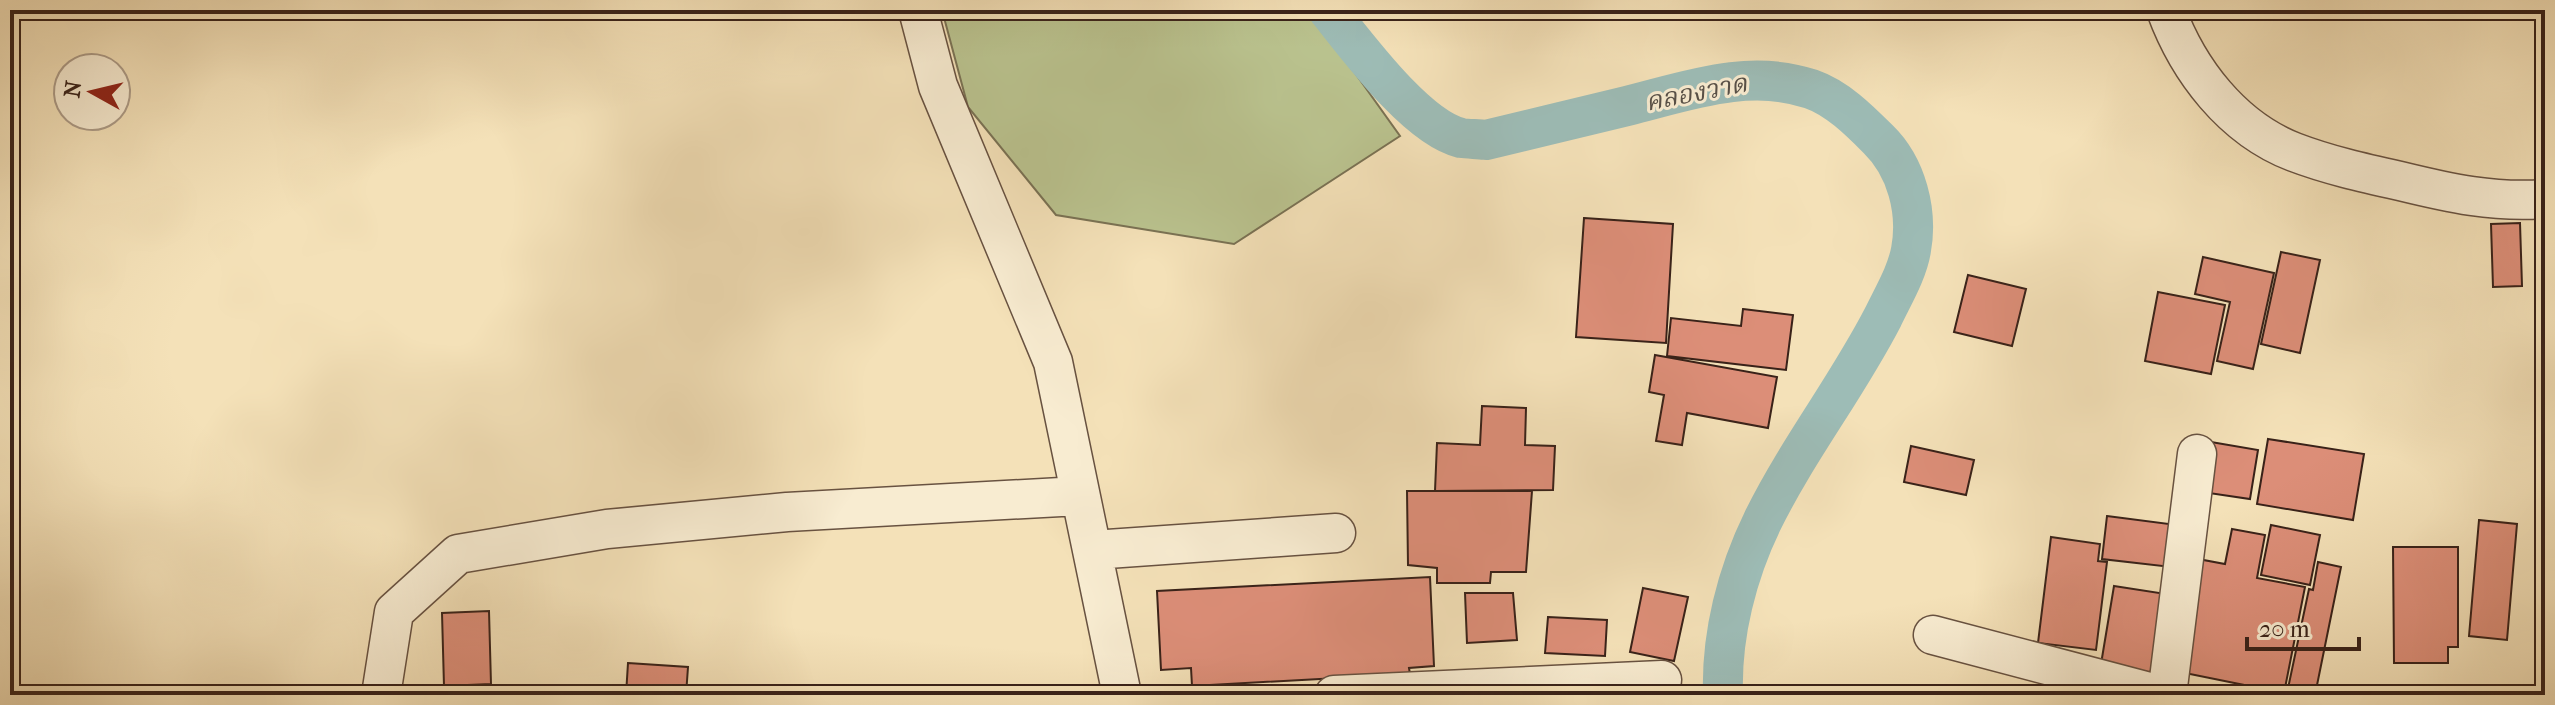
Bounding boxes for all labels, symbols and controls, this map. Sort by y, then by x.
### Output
north arrow [52,52,132,132]
water label: คลองวาด [1643,67,1751,118]
text: N [59,79,87,99]
scale bar [2247,601,2359,651]
text: 20 m [2259,615,2310,643]

